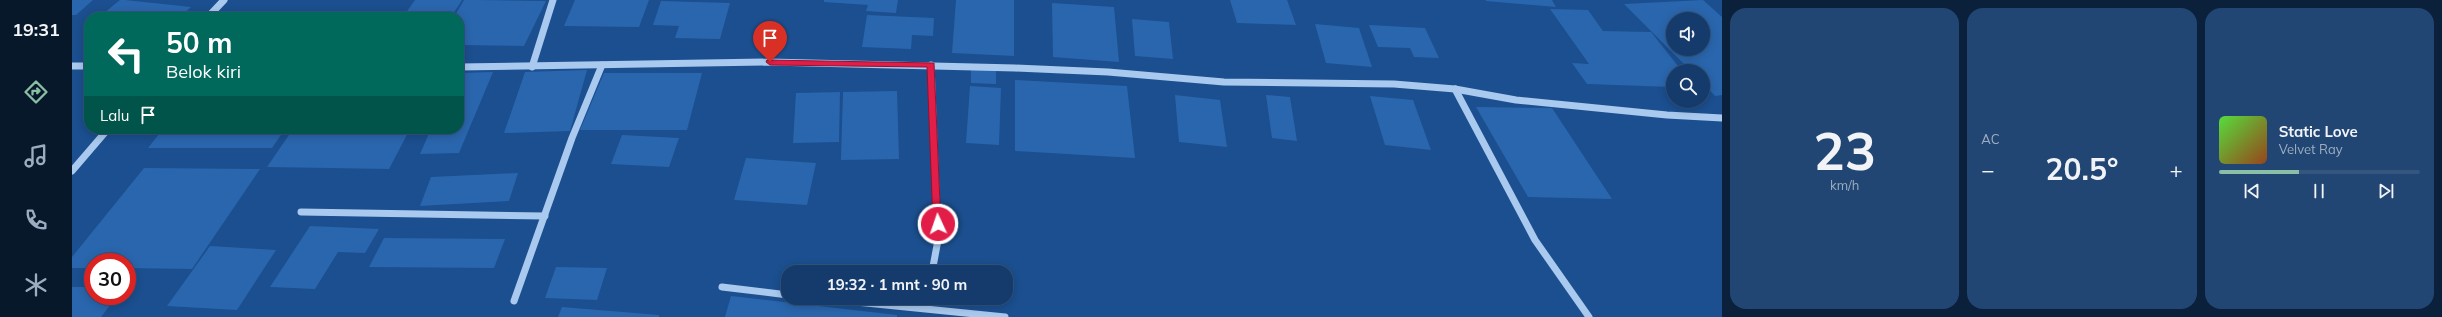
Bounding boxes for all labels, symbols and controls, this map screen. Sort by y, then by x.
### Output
map controls [1666,12,1710,108]
button: sound [1666,12,1710,56]
text: 19:31 [12,18,60,41]
pin [753,21,787,62]
text: 50 m [166,25,232,60]
icon: arrive [759,27,781,49]
icon: left [100,28,152,80]
text: Belok kiri [166,60,241,83]
button: search [1666,64,1710,108]
icon: directions [22,78,50,106]
icon: arrive [137,104,159,126]
text: Lalu [100,106,129,125]
text: 23 [1813,118,1876,183]
text: Static Love [2279,122,2358,141]
text: AC [1981,131,2000,147]
text: Velvet Ray [2279,141,2343,157]
icon: music [22,142,50,170]
text: 20.5° [2046,150,2118,188]
text: − [1981,156,1995,184]
text: + [2169,156,2183,184]
text: km/h [1830,177,1859,193]
icon: previous [2241,180,2263,202]
icon: pause [2308,180,2330,202]
icon: next [2375,180,2397,202]
position arrow [917,203,959,245]
icon: phone [22,206,50,234]
speed limit sign: 30 [84,253,136,305]
icon: climate [22,271,50,299]
text: 19:32 · 1 mnt · 90 m [827,275,967,294]

